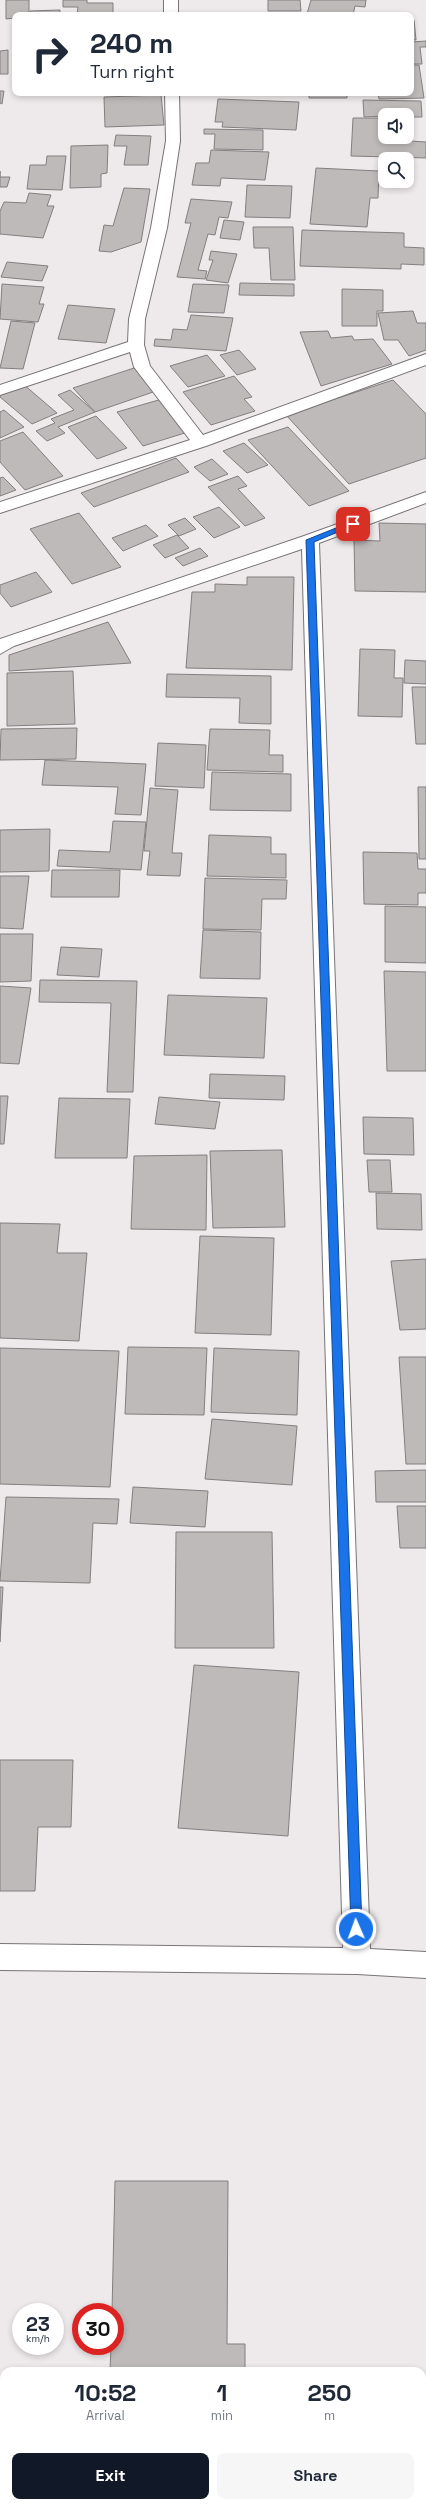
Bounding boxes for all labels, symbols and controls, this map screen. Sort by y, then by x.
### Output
text: 240 m [90,25,173,61]
icon: right [24,28,76,80]
text: Turn right [90,60,174,83]
map controls [378,108,414,188]
button: sound [378,108,414,144]
button: search [378,152,414,188]
pin [336,507,370,541]
icon: arrive [342,513,364,535]
position arrow [335,1908,377,1950]
speed limit sign: 30 [72,2303,124,2355]
text: 23 [26,2311,50,2337]
text: km/h [26,2332,50,2345]
text: 10:52 [74,2377,136,2408]
text: 1 [216,2377,227,2408]
text: 250 [307,2377,352,2408]
text: Arrival [86,2407,125,2424]
text: min [211,2407,233,2424]
text: m [324,2407,335,2424]
button: Exit [12,2453,209,2499]
button: Share [217,2453,414,2499]

